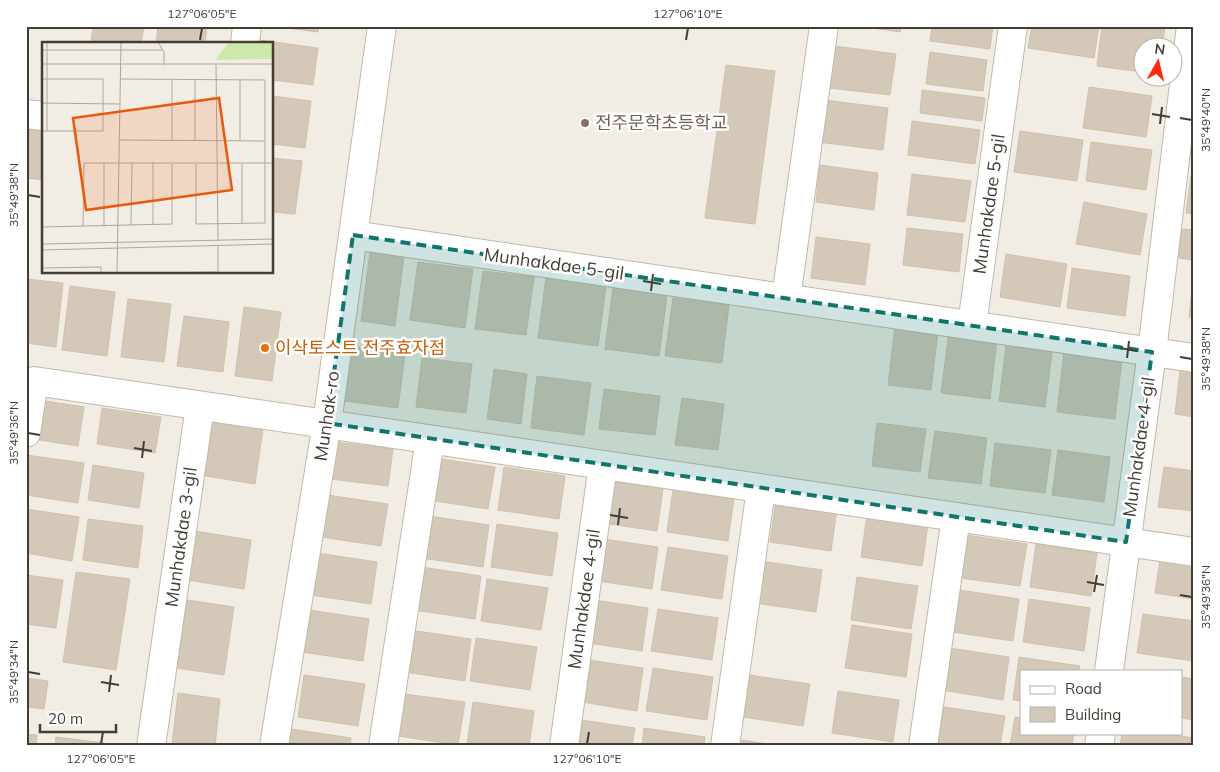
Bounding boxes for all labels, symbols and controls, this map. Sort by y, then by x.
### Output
text: 127°06'05"E [167,6,237,21]
text: 127°06'10"E [653,6,723,21]
north arrow [1132,38,1182,88]
text: N [1153,39,1166,59]
inset map [42,42,274,274]
text: 35°49'40"N [1198,88,1213,152]
place label: 전주문학초등학교 [595,111,727,134]
marker: 전주문학초등학교 [579,117,591,129]
street label: Munhakdae 5-gil [967,132,1010,275]
text: 35°49'38"N [6,163,21,227]
street label: Munhakdae 5-gil [483,242,626,285]
text: 35°49'38"N [1198,327,1213,391]
place label: 이삭토스트 전주효자점 [275,336,445,359]
marker: 이삭토스트 전주효자점 [259,342,271,354]
street label: Munhak-ro [309,369,344,463]
street label: Munhakdae 4-gil [1117,375,1160,518]
text: 35°49'36"N [6,401,21,465]
street label: Munhakdae 3-gil [159,465,202,608]
street label: Munhakdae 4-gil [562,527,605,670]
text: 35°49'36"N [1198,565,1213,629]
text: 35°49'34"N [6,640,21,704]
legend [1020,670,1182,734]
text: Road [1065,679,1102,698]
scale bar [40,702,116,734]
text: Building [1065,705,1121,724]
text: 20 m [48,709,83,728]
text: 127°06'05"E [66,751,136,766]
text: 127°06'10"E [552,751,622,766]

